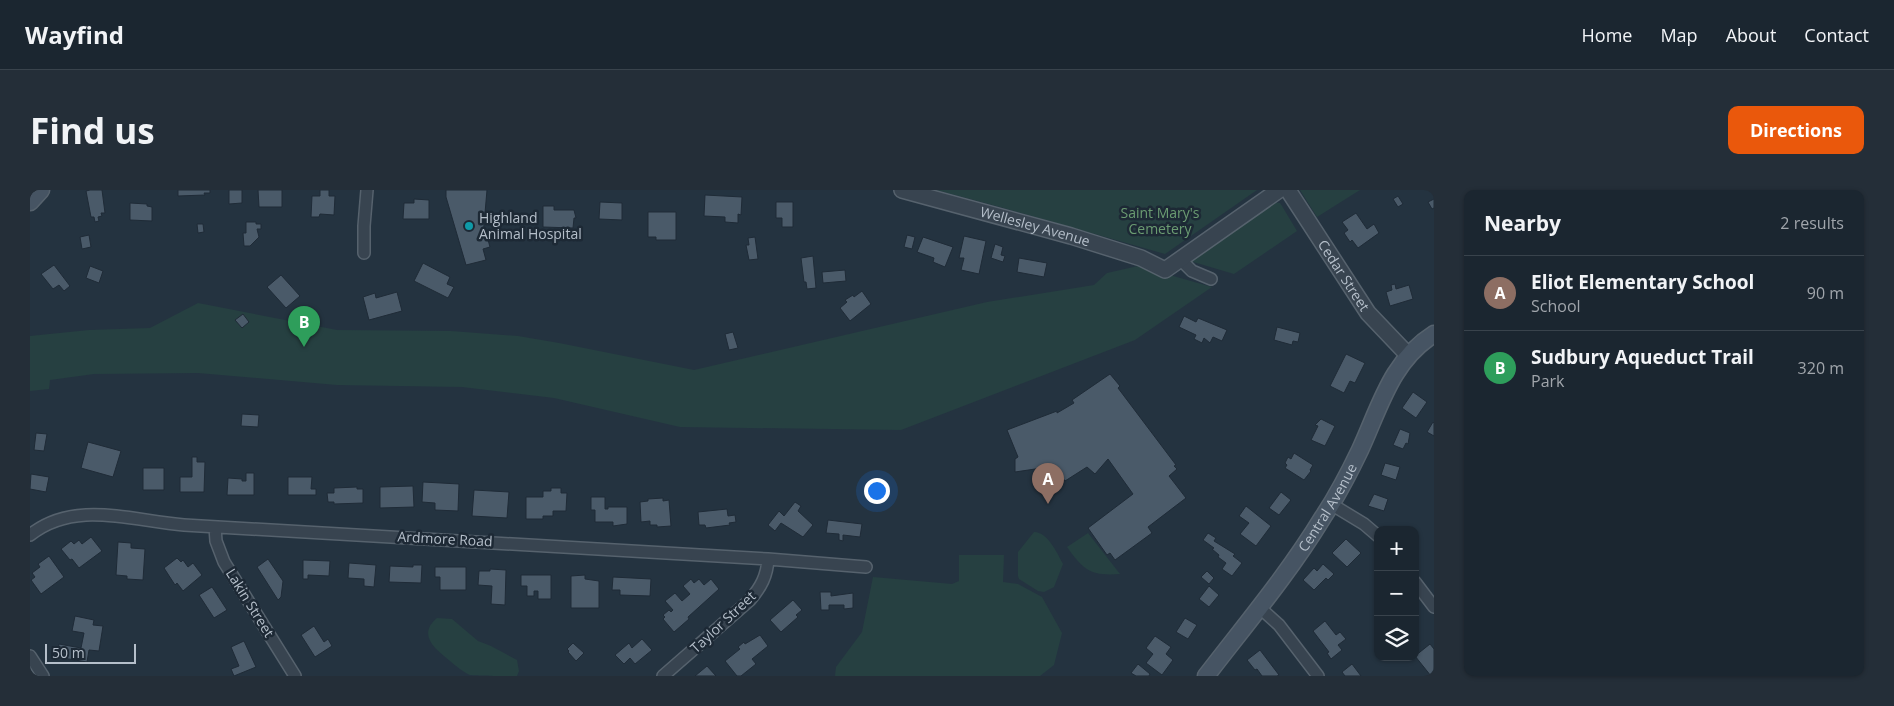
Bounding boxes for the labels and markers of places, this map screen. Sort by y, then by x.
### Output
place label: Highland Animal Hospital [479,208,582,243]
marker: Highland Animal Hospital [463,220,475,232]
pin: B [288,306,320,347]
pin: A [1032,463,1064,504]

